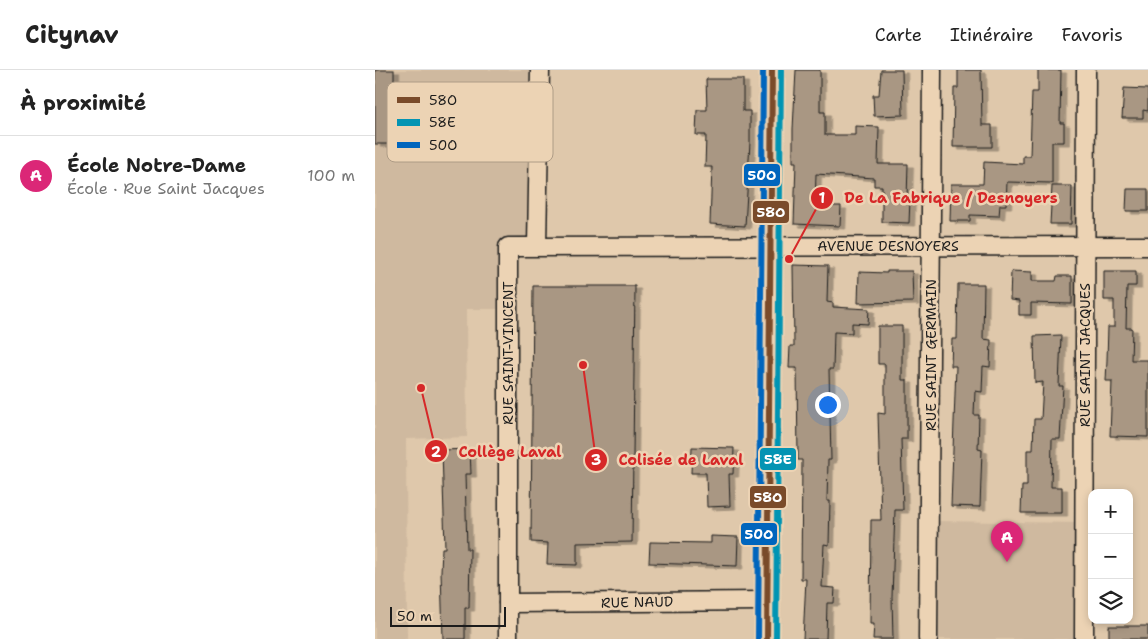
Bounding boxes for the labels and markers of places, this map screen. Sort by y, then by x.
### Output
callout: De La Fabrique / Desnoyers [810,183,1068,213]
callout: Collège Laval [423,436,571,466]
callout: Colisée de Laval [583,445,753,475]
pin: A [991,521,1023,562]

